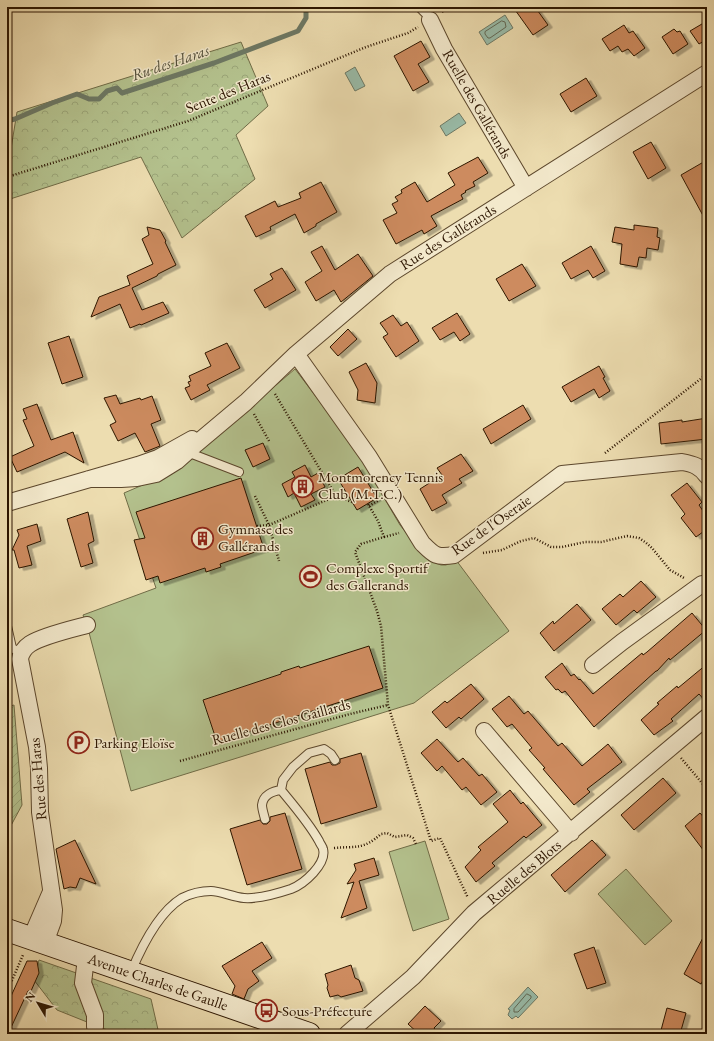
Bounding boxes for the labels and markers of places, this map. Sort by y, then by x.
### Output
place label: Montmorency Tennis Club (M.T.C.) [318,467,443,503]
building icon: Montmorency Tennis Club (M.T.C.) [290,473,316,499]
place label: Gymnase des Gallérands [218,519,293,555]
building icon: Gymnase des Gallérands [190,525,216,551]
place label: Complexe Sportif des Gallerands [326,558,430,594]
sports icon: Complexe Sportif des Gallerands [298,564,324,590]
parking icon: Parking Eloïse [66,730,92,756]
place label: Parking Eloïse [94,733,175,752]
bus stop icon: Sous-Préfecture [254,998,280,1024]
place label: Sous-Préfecture [282,1001,372,1020]

